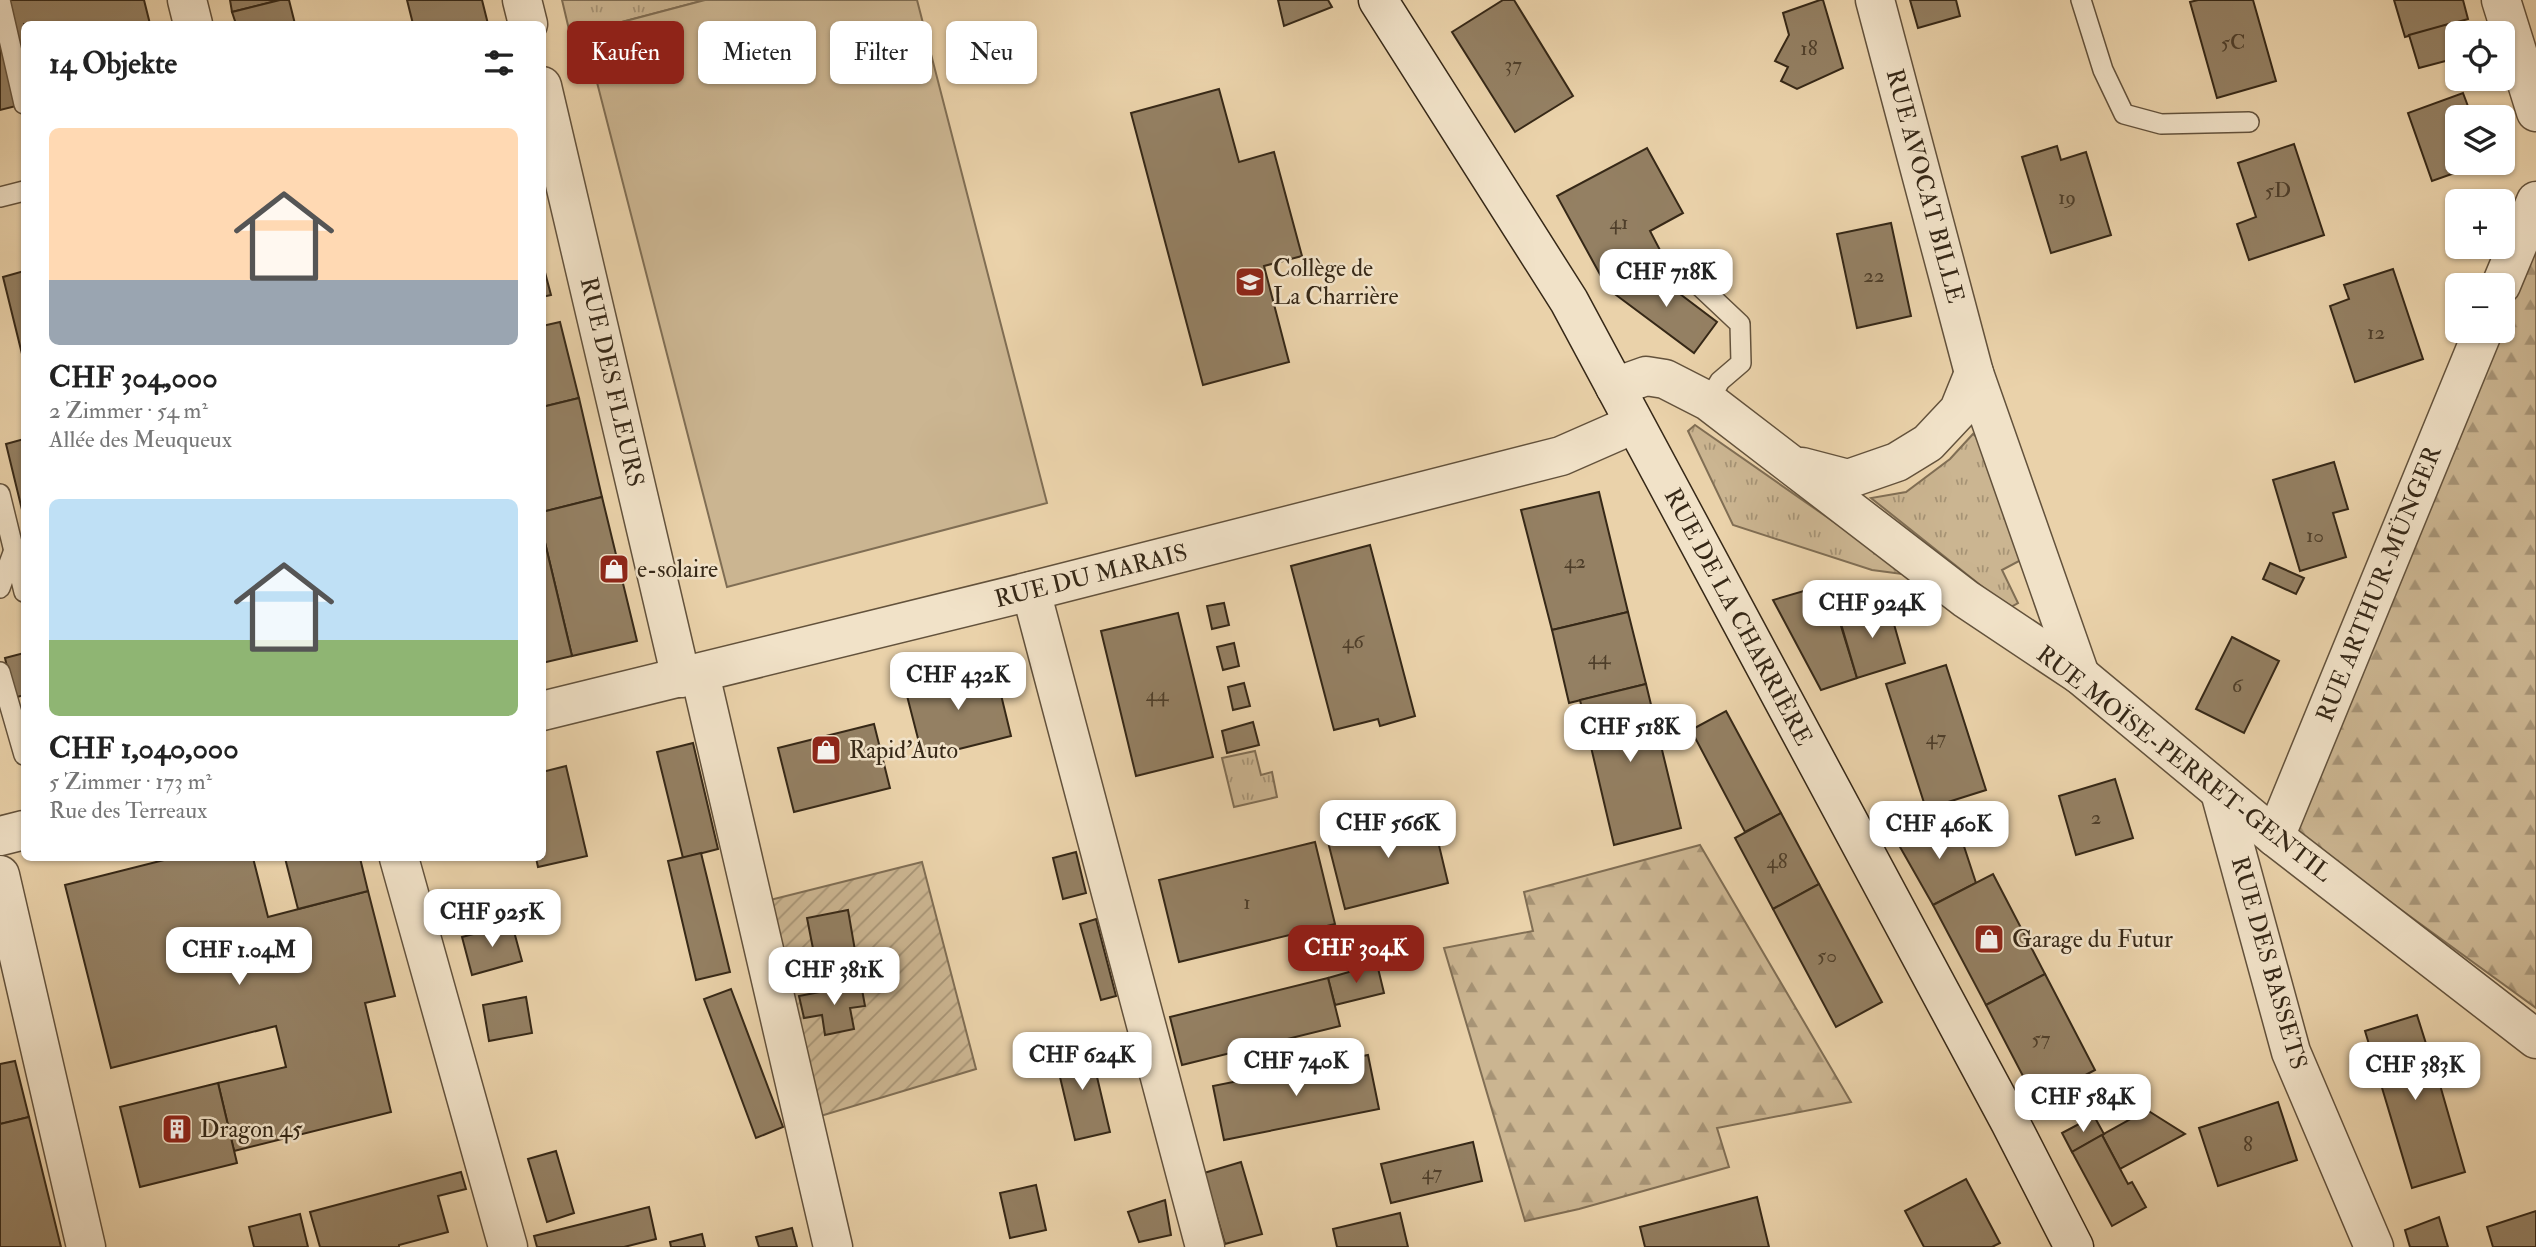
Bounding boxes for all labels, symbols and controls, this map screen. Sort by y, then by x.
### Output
chip: Kaufen [567,21,684,84]
chip: Mieten [698,21,816,84]
chip: Filter [830,21,932,84]
chip: Neu [946,21,1037,84]
map controls [2445,21,2515,343]
button: locate [2445,21,2515,91]
house number: 5C [2221,29,2245,56]
house number: 18 [1800,35,1818,62]
icon: filters [480,44,518,82]
text: 14 Objekte [49,45,177,82]
house number: 37 [1504,51,1522,78]
street label: RUE AVOCAT BILLE [1879,65,1971,307]
button: layers [2445,105,2515,175]
icon: home [221,173,347,299]
house number: 5D [2265,177,2291,204]
house number: 19 [2058,184,2076,211]
button: + [2445,189,2515,259]
house number: 41 [1610,209,1628,236]
pin: CHF 718K [1594,250,1738,309]
place label: Collège de La Charrière [1273,253,1398,312]
text: CHF 718K [1616,257,1716,286]
house number: 22 [1863,262,1885,289]
school or university icon: Collège de La Charrière [1233,265,1267,299]
button: − [2445,273,2515,343]
street label: RUE DES FLEURS [573,274,651,490]
house number: 12 [2367,319,2385,346]
text: CHF 304,000 [49,359,218,396]
text: 2 Zimmer · 54 m² [49,396,208,425]
text: Allée des Meuqueux [49,425,232,454]
street label: RUE ARTHUR-MÜNGER [2309,441,2449,727]
street label: RUE DE LA CHARRIÈRE [1657,483,1820,751]
house number: 10 [2306,522,2324,549]
street label: RUE DU MARAIS [991,537,1191,615]
icon: home [221,544,347,670]
house number: 42 [1564,548,1586,575]
shop icon: e-solaire [597,552,631,586]
place label: e-solaire [637,554,718,585]
pin: CHF 924K [1800,580,1944,640]
text: CHF 924K [1819,588,1925,617]
house number: 46 [1342,628,1365,655]
street label: RUE MOÏSE-PERRET-GENTIL [2030,639,2338,889]
house number: 44 [1588,644,1612,671]
pin: CHF 432K [886,652,1030,712]
text: CHF 432K [906,660,1010,689]
house number: 6 [2232,672,2244,699]
house number: 44 [1146,681,1170,708]
pin: CHF 518K [1558,704,1702,764]
text: CHF 518K [1580,712,1680,741]
house number: 47 [1926,724,1947,751]
text: CHF 1,040,000 [49,730,239,767]
shop icon: Rapid'Auto [809,733,843,767]
place label: Rapid'Auto [849,735,958,766]
text: 5 Zimmer · 173 m² [49,767,212,796]
text: Rue des Terreaux [49,796,207,825]
pin: CHF 566K [1316,800,1460,860]
pin: CHF 460K [1867,802,2011,861]
house number: 2 [2091,804,2101,831]
text: CHF 566K [1336,808,1440,837]
text: CHF 460K [1886,809,1992,838]
house number: 48 [1766,848,1788,875]
street label: RUE DES BASSETS [2224,853,2314,1073]
house number: 1 [1243,889,1251,916]
pin: CHF 925K [420,890,564,949]
text: CHF 925K [440,897,544,926]
shop icon: Garage du Futur [1972,922,2006,956]
place label: Garage du Futur [2012,924,2173,955]
pin: CHF 304K [1284,926,1428,985]
pin: CHF 1.04M [159,928,319,987]
text: CHF 304K [1304,933,1408,962]
text: CHF 1.04M [182,935,296,964]
house number: 50 [1817,942,1837,969]
pin: CHF 381K [762,948,906,1007]
text: CHF 381K [785,955,883,984]
house number: 57 [2032,1025,2051,1052]
pin: CHF 624K [1010,1032,1154,1092]
pin: CHF 740K [1224,1038,1368,1098]
text: CHF 624K [1029,1040,1135,1069]
pin: CHF 383K [2343,1042,2487,1102]
text: CHF 740K [1243,1046,1349,1075]
text: CHF 383K [2365,1050,2465,1079]
pin: CHF 584K [2011,1074,2155,1134]
text: CHF 584K [2031,1082,2135,1111]
building icon: Dragon 45 [160,1112,194,1146]
place label: Dragon 45 [200,1114,303,1145]
house number: 8 [2243,1131,2253,1158]
house number: 47 [1422,1159,1443,1186]

